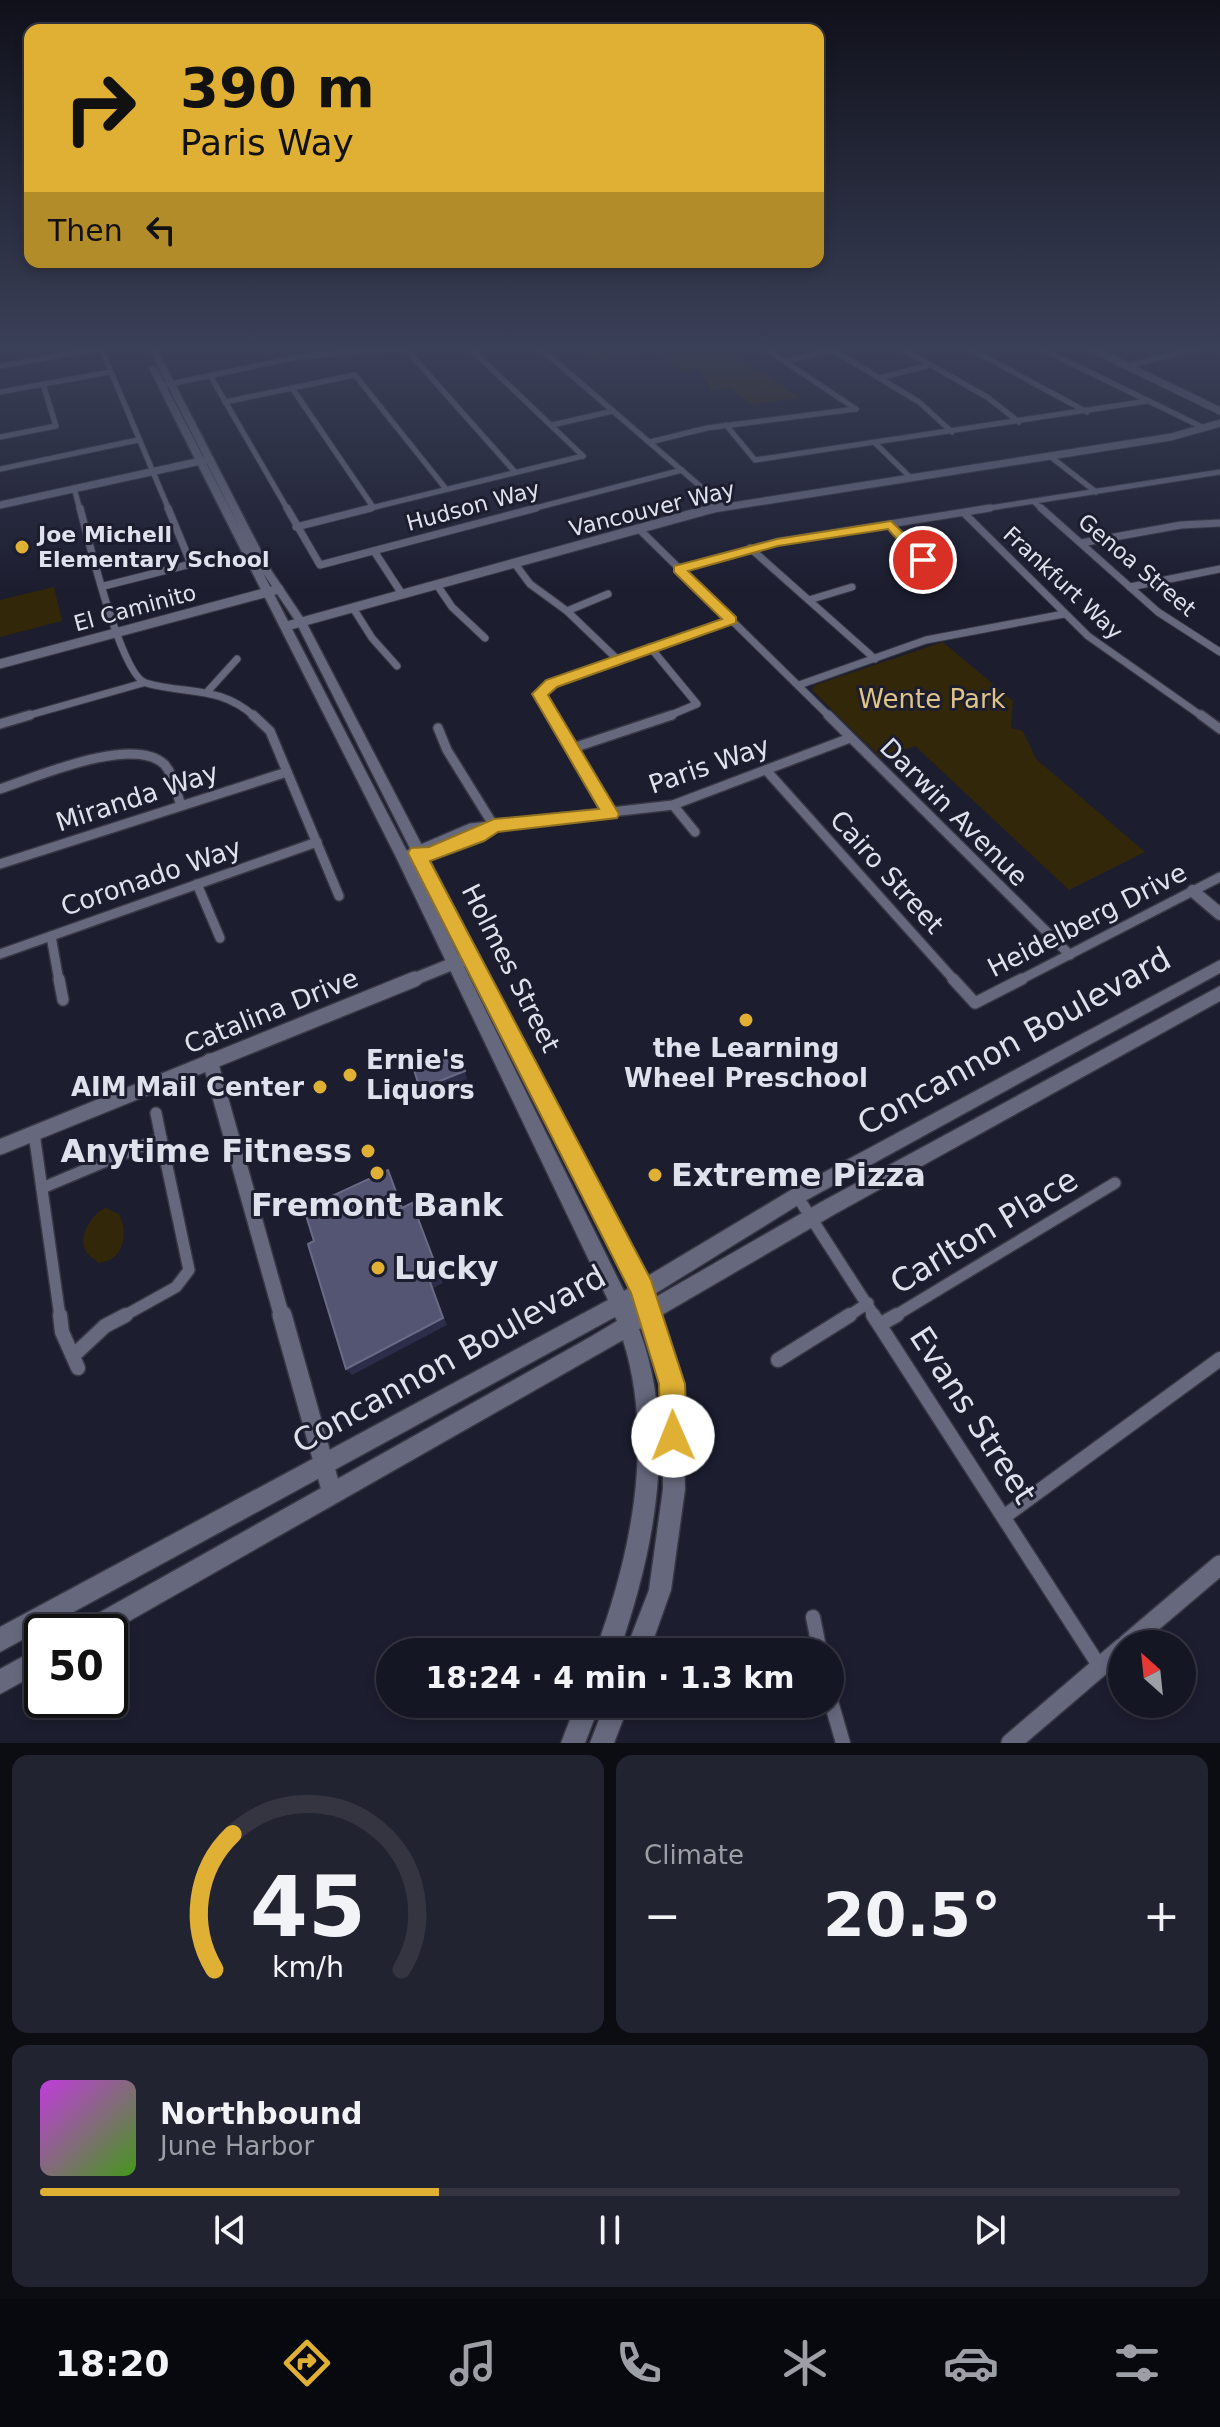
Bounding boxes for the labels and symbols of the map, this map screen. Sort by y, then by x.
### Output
street label: Hudson Way [404,476,542,536]
street label: Vancouver Way [567,476,737,542]
street label: Genoa Street [1073,509,1201,622]
place label: Joe Michell Elementary School [36,522,270,572]
street label: Frankfurt Way [998,522,1128,644]
pin [889,526,957,594]
marker: Joe Michell Elementary School [13,538,31,556]
street label: El Caminito [71,580,199,636]
park label: Wente Park [858,684,1006,714]
street label: Paris Way [645,730,773,800]
street label: Darwin Avenue [874,732,1034,892]
street label: Miranda Way [52,757,222,837]
street label: Cairo Street [824,805,950,939]
street label: Coronado Way [57,832,245,922]
street label: Heidelberg Drive [982,857,1192,983]
street label: Holmes Street [456,879,566,1057]
street label: Concannon Boulevard [851,939,1177,1143]
street label: Catalina Drive [180,963,362,1059]
marker: the Learning Wheel Preschool [737,1011,755,1029]
place label: the Learning Wheel Preschool [624,1033,868,1093]
place label: Ernie's Liquors [366,1045,475,1105]
marker: Ernie's Liquors [341,1066,359,1084]
place label: AIM Mail Center [71,1072,304,1102]
marker: AIM Mail Center [311,1078,329,1096]
place label: Anytime Fitness [60,1132,352,1170]
marker: Anytime Fitness [359,1142,377,1160]
place label: Extreme Pizza [671,1156,926,1194]
street label: Carlton Place [884,1160,1084,1302]
marker: Fremont Bank [368,1164,386,1182]
marker: Extreme Pizza [646,1166,664,1184]
place label: Fremont Bank [251,1186,504,1224]
place label: Lucky [394,1249,498,1287]
street label: Concannon Boulevard [286,1257,612,1461]
marker: Lucky [369,1259,387,1277]
street label: Evans Street [902,1319,1044,1511]
position arrow [631,1394,715,1478]
speed limit sign: 50 [24,1614,128,1718]
north arrow [1108,1630,1196,1718]

